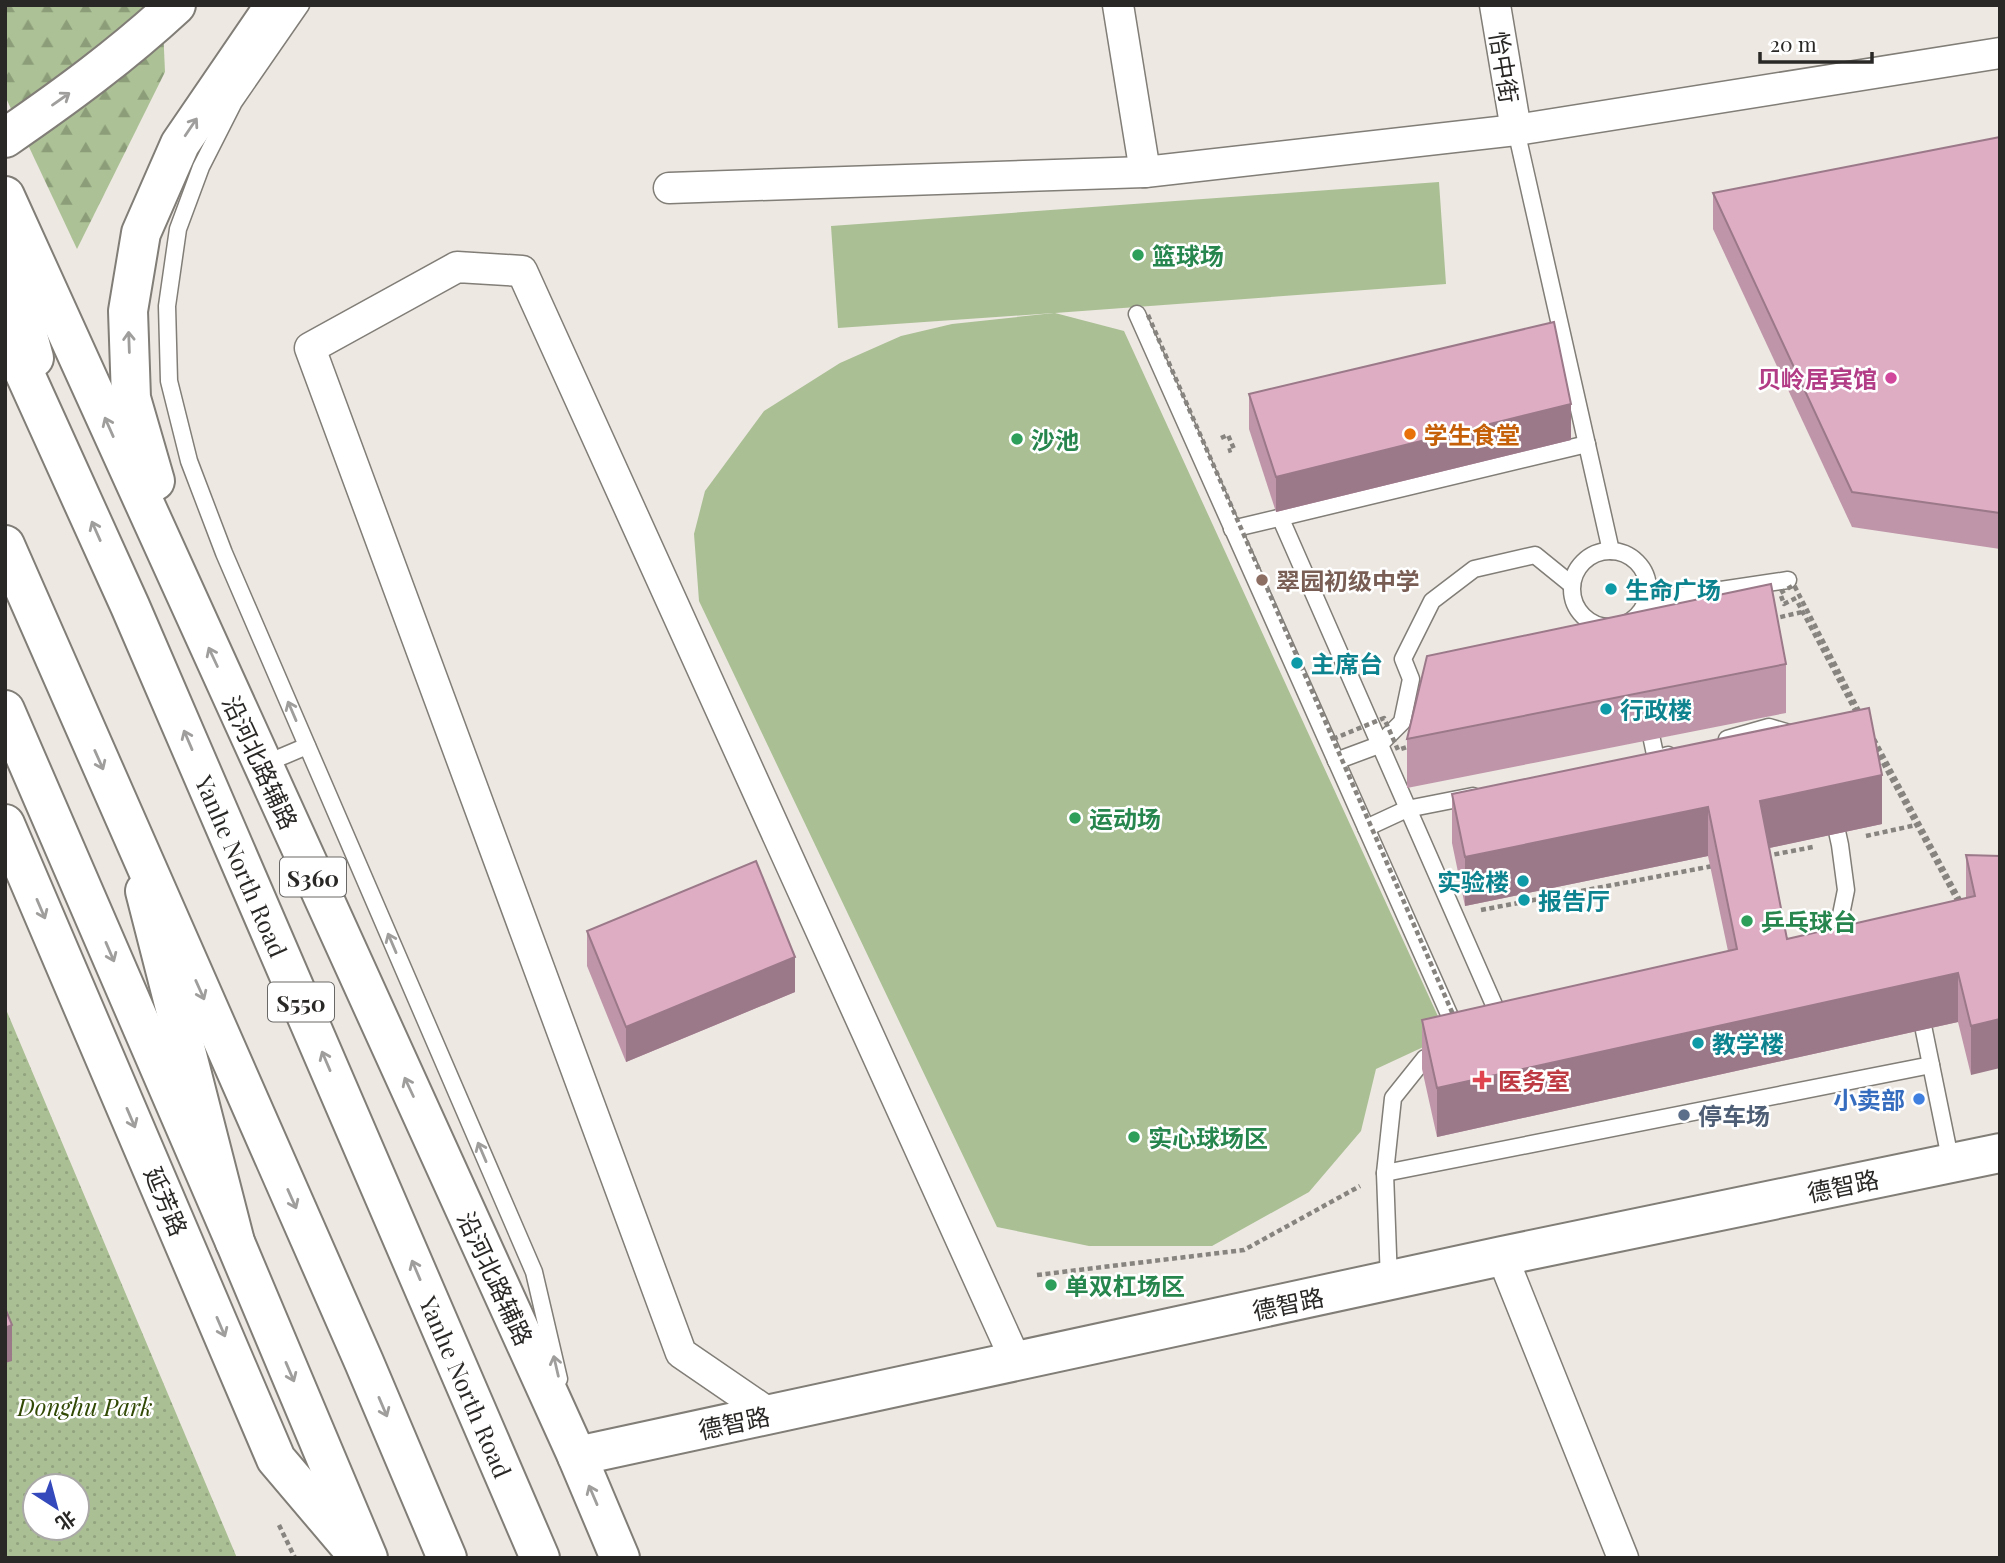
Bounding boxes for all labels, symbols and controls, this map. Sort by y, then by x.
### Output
scale bar [1760,21,1872,65]
street label: 怡中街 [1484,29,1526,105]
text: 20 m [1770,29,1817,57]
one-way arrow [51,92,70,106]
one-way arrow [184,118,198,137]
place label: 篮球场 [1152,239,1224,271]
marker: 篮球场 [1130,247,1146,263]
one-way arrow [122,331,136,354]
place label: 贝岭居宾馆 [1757,362,1877,394]
marker: 贝岭居宾馆 [1883,370,1899,386]
one-way arrow [102,417,115,438]
place label: 学生食堂 [1424,418,1520,450]
place label: 沙池 [1031,423,1079,455]
marker: 学生食堂 [1402,426,1418,442]
marker: 沙池 [1009,431,1025,447]
one-way arrow [89,521,102,542]
place label: 翠园初级中学 [1276,564,1420,596]
marker: 翠园初级中学 [1254,572,1270,588]
place label: 生命广场 [1625,573,1721,605]
marker: 生命广场 [1603,581,1619,597]
one-way arrow [206,647,219,668]
place label: 主席台 [1311,647,1383,679]
marker: 主席台 [1289,655,1305,671]
street label: 沿河北路辅路 [216,690,306,834]
place label: 行政楼 [1620,693,1692,725]
one-way arrow [285,701,298,723]
marker: 行政楼 [1598,701,1614,717]
one-way arrow [181,729,194,751]
one-way arrow [93,748,106,770]
street label: Yanhe North Road [188,769,295,962]
place label: 运动场 [1089,802,1161,834]
marker: 运动场 [1067,810,1083,826]
road number: S360 [280,858,346,897]
place label: 实验楼 [1437,865,1509,897]
marker: 实验楼 [1515,873,1531,889]
place label: 报告厅 [1538,884,1610,916]
marker: 报告厅 [1516,892,1532,908]
one-way arrow [35,898,48,919]
place label: 乒乓球台 [1761,905,1857,937]
marker: 乒乓球台 [1739,913,1755,929]
one-way arrow [385,933,398,954]
one-way arrow [104,941,117,962]
one-way arrow [195,979,208,1001]
road number: S550 [268,982,334,1021]
place label: 教学楼 [1712,1027,1784,1059]
marker: 教学楼 [1690,1035,1706,1051]
one-way arrow [319,1051,332,1072]
place label: 医务室 [1498,1064,1570,1096]
marker: 医务室 [1472,1070,1492,1090]
one-way arrow [402,1076,415,1098]
place label: 小卖部 [1833,1083,1905,1115]
marker: 小卖部 [1911,1091,1927,1107]
place label: 停车场 [1698,1099,1770,1131]
one-way arrow [125,1107,138,1129]
marker: 停车场 [1676,1107,1692,1123]
place label: 实心球场区 [1148,1121,1268,1153]
marker: 实心球场区 [1126,1129,1142,1145]
one-way arrow [475,1142,488,1163]
street label: 延芳路 [138,1162,196,1240]
street label: 德智路 [1804,1162,1882,1208]
one-way arrow [286,1187,299,1209]
street label: 沿河北路辅路 [451,1206,541,1350]
one-way arrow [409,1260,422,1281]
place label: 单双杠场区 [1065,1269,1185,1301]
marker: 单双杠场区 [1043,1277,1059,1293]
street label: 德智路 [1249,1280,1327,1326]
street label: Yanhe North Road [413,1290,519,1483]
one-way arrow [215,1316,228,1338]
one-way arrow [549,1355,562,1378]
one-way arrow [284,1361,297,1383]
park label: Donghu Park [16,1390,153,1422]
one-way arrow [377,1396,390,1417]
street label: 德智路 [695,1399,773,1445]
north arrow [21,1472,91,1542]
one-way arrow [586,1485,599,1506]
text: 北 [51,1505,82,1538]

